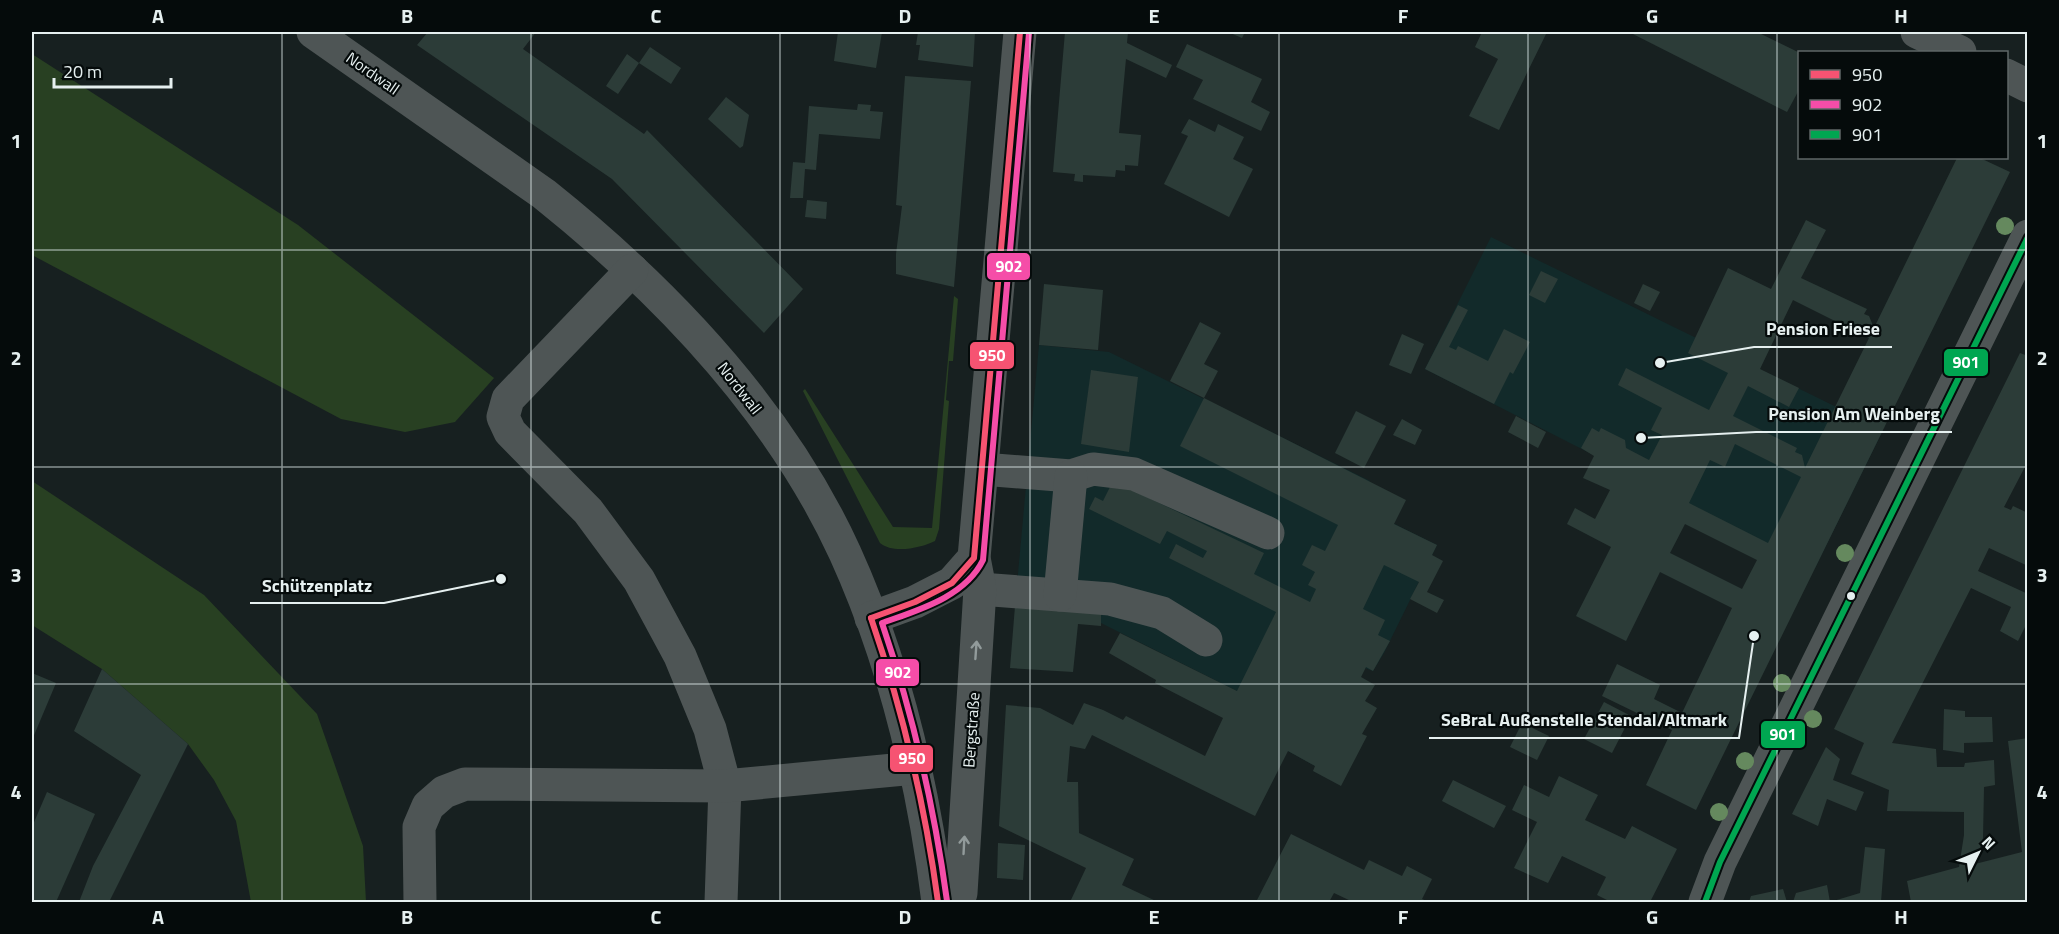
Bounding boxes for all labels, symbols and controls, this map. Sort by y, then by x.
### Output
text: A [152,0,164,31]
text: B [401,0,413,31]
text: C [651,0,662,31]
text: D [899,0,911,31]
text: E [1148,0,1160,31]
text: F [1398,0,1409,31]
text: G [1646,0,1658,31]
text: H [1894,0,1908,31]
street label: Nordwall [341,46,405,100]
scale bar [54,51,171,89]
legend [1798,51,2008,159]
text: 20 m [63,58,102,85]
text: 950 [1852,61,1882,88]
text: 902 [1852,91,1882,118]
text: 901 [1852,121,1882,148]
text: 1 [10,125,22,156]
text: 1 [2036,125,2048,156]
line badge: 902 [986,252,1031,281]
text: 902 [996,254,1022,278]
callout: Pension Friese [1754,311,1892,347]
text: Pension Friese [1766,315,1880,342]
line badge: 950 [969,341,1015,370]
text: 2 [10,342,22,373]
text: 2 [2036,342,2048,373]
text: 950 [979,343,1005,367]
line badge: 901 [1943,348,1989,377]
text: 901 [1953,350,1979,374]
street label: Nordwall [712,357,768,419]
callout: Pension Am Weinberg [1756,396,1952,432]
text: Pension Am Weinberg [1768,400,1940,427]
text: 3 [10,559,22,590]
text: 3 [2036,559,2048,590]
callout: Schützenplatz [250,567,384,603]
text: Schützenplatz [262,572,372,599]
unlabelled marker [1845,590,1857,602]
one-way arrow [971,641,982,661]
line badge: 902 [875,658,920,687]
text: 902 [885,660,911,684]
street label: Bergstraße [956,692,986,768]
callout: SeBraL Außenstelle Stendal/Altmark [1429,702,1739,738]
text: SeBraL Außenstelle Stendal/Altmark [1441,706,1728,733]
line badge: 901 [1760,720,1806,749]
text: 901 [1770,722,1796,746]
line badge: 950 [889,744,934,773]
text: 950 [899,746,925,770]
text: 4 [10,776,22,807]
text: 4 [2036,776,2048,807]
north arrow [1948,823,2008,883]
text: N [1976,831,2002,855]
one-way arrow [958,835,969,855]
text: A [152,901,164,932]
text: B [401,901,413,932]
text: C [651,901,662,932]
text: D [899,901,911,932]
text: E [1148,901,1160,932]
text: F [1398,901,1409,932]
text: G [1646,901,1658,932]
text: H [1894,901,1908,932]

